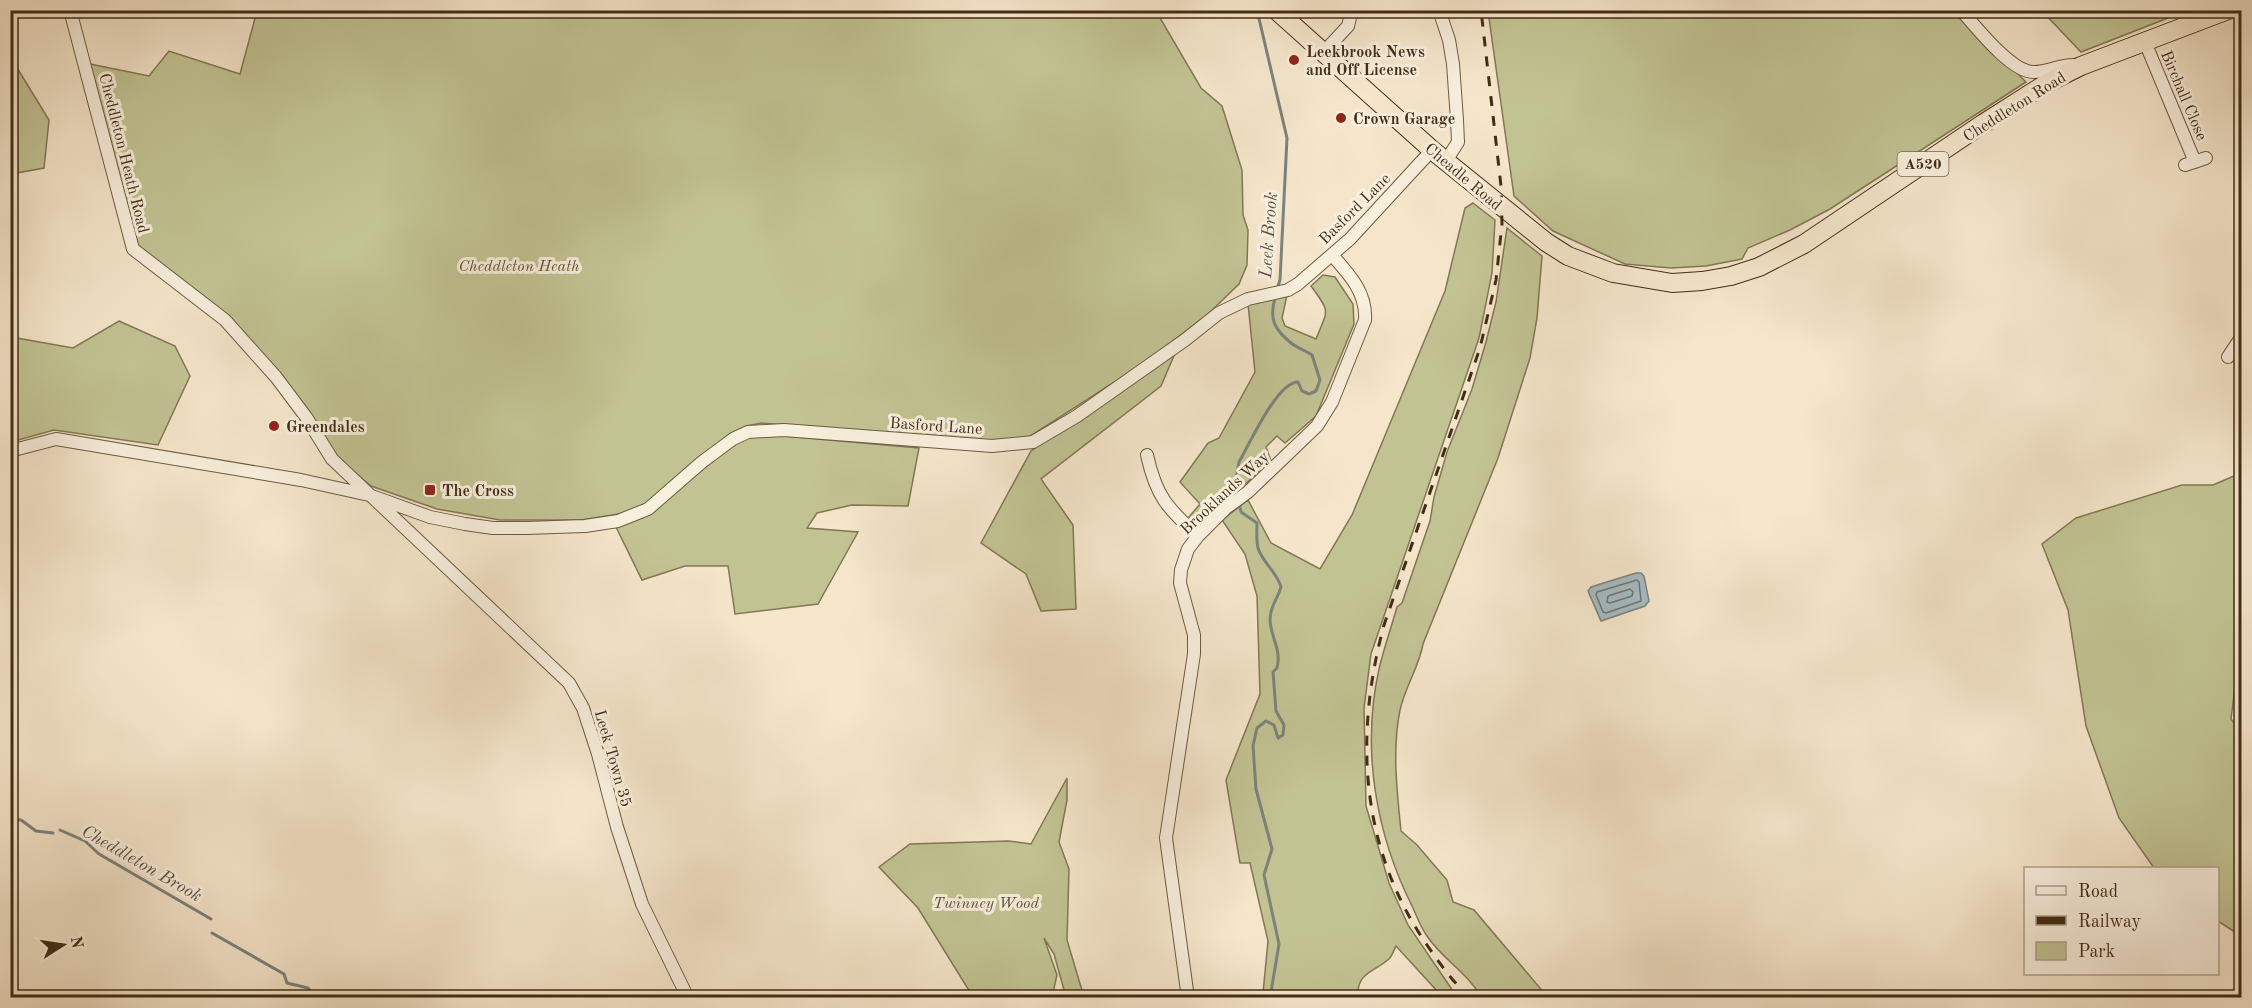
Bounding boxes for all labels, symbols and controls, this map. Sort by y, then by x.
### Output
place label: Leekbrook News and Off License [1306,45,1425,79]
street label: Birchall Close [2157,49,2209,143]
marker: Leekbrook News and Off License [1287,53,1301,67]
street label: Cheddleton Road [1961,70,2069,146]
street label: Cheddleton Heath Road [95,72,151,235]
marker: Crown Garage [1334,111,1348,125]
place label: Crown Garage [1353,112,1455,128]
street label: Cheadle Road [1421,141,1504,214]
road number: A520 [1898,152,1948,176]
street label: Basford Lane [1317,171,1394,248]
water label: Leek Brook [1257,191,1281,280]
park label: Cheddleton Heath [458,259,580,275]
street label: Basford Lane [889,416,983,438]
marker: Greendales [267,419,281,433]
place label: Greendales [286,420,365,436]
street label: Brooklands Way [1178,448,1273,538]
marker: The Cross [423,483,437,497]
place label: The Cross [442,484,514,500]
street label: Leek Town 35 [591,708,634,809]
water label: Cheddleton Brook [78,822,205,906]
legend [2024,867,2219,975]
text: Road [2078,883,2118,901]
park label: Twinney Wood [933,896,1039,912]
text: Railway [2078,913,2141,931]
north arrow [33,915,93,975]
text: N [67,935,85,951]
text: Park [2078,943,2115,961]

